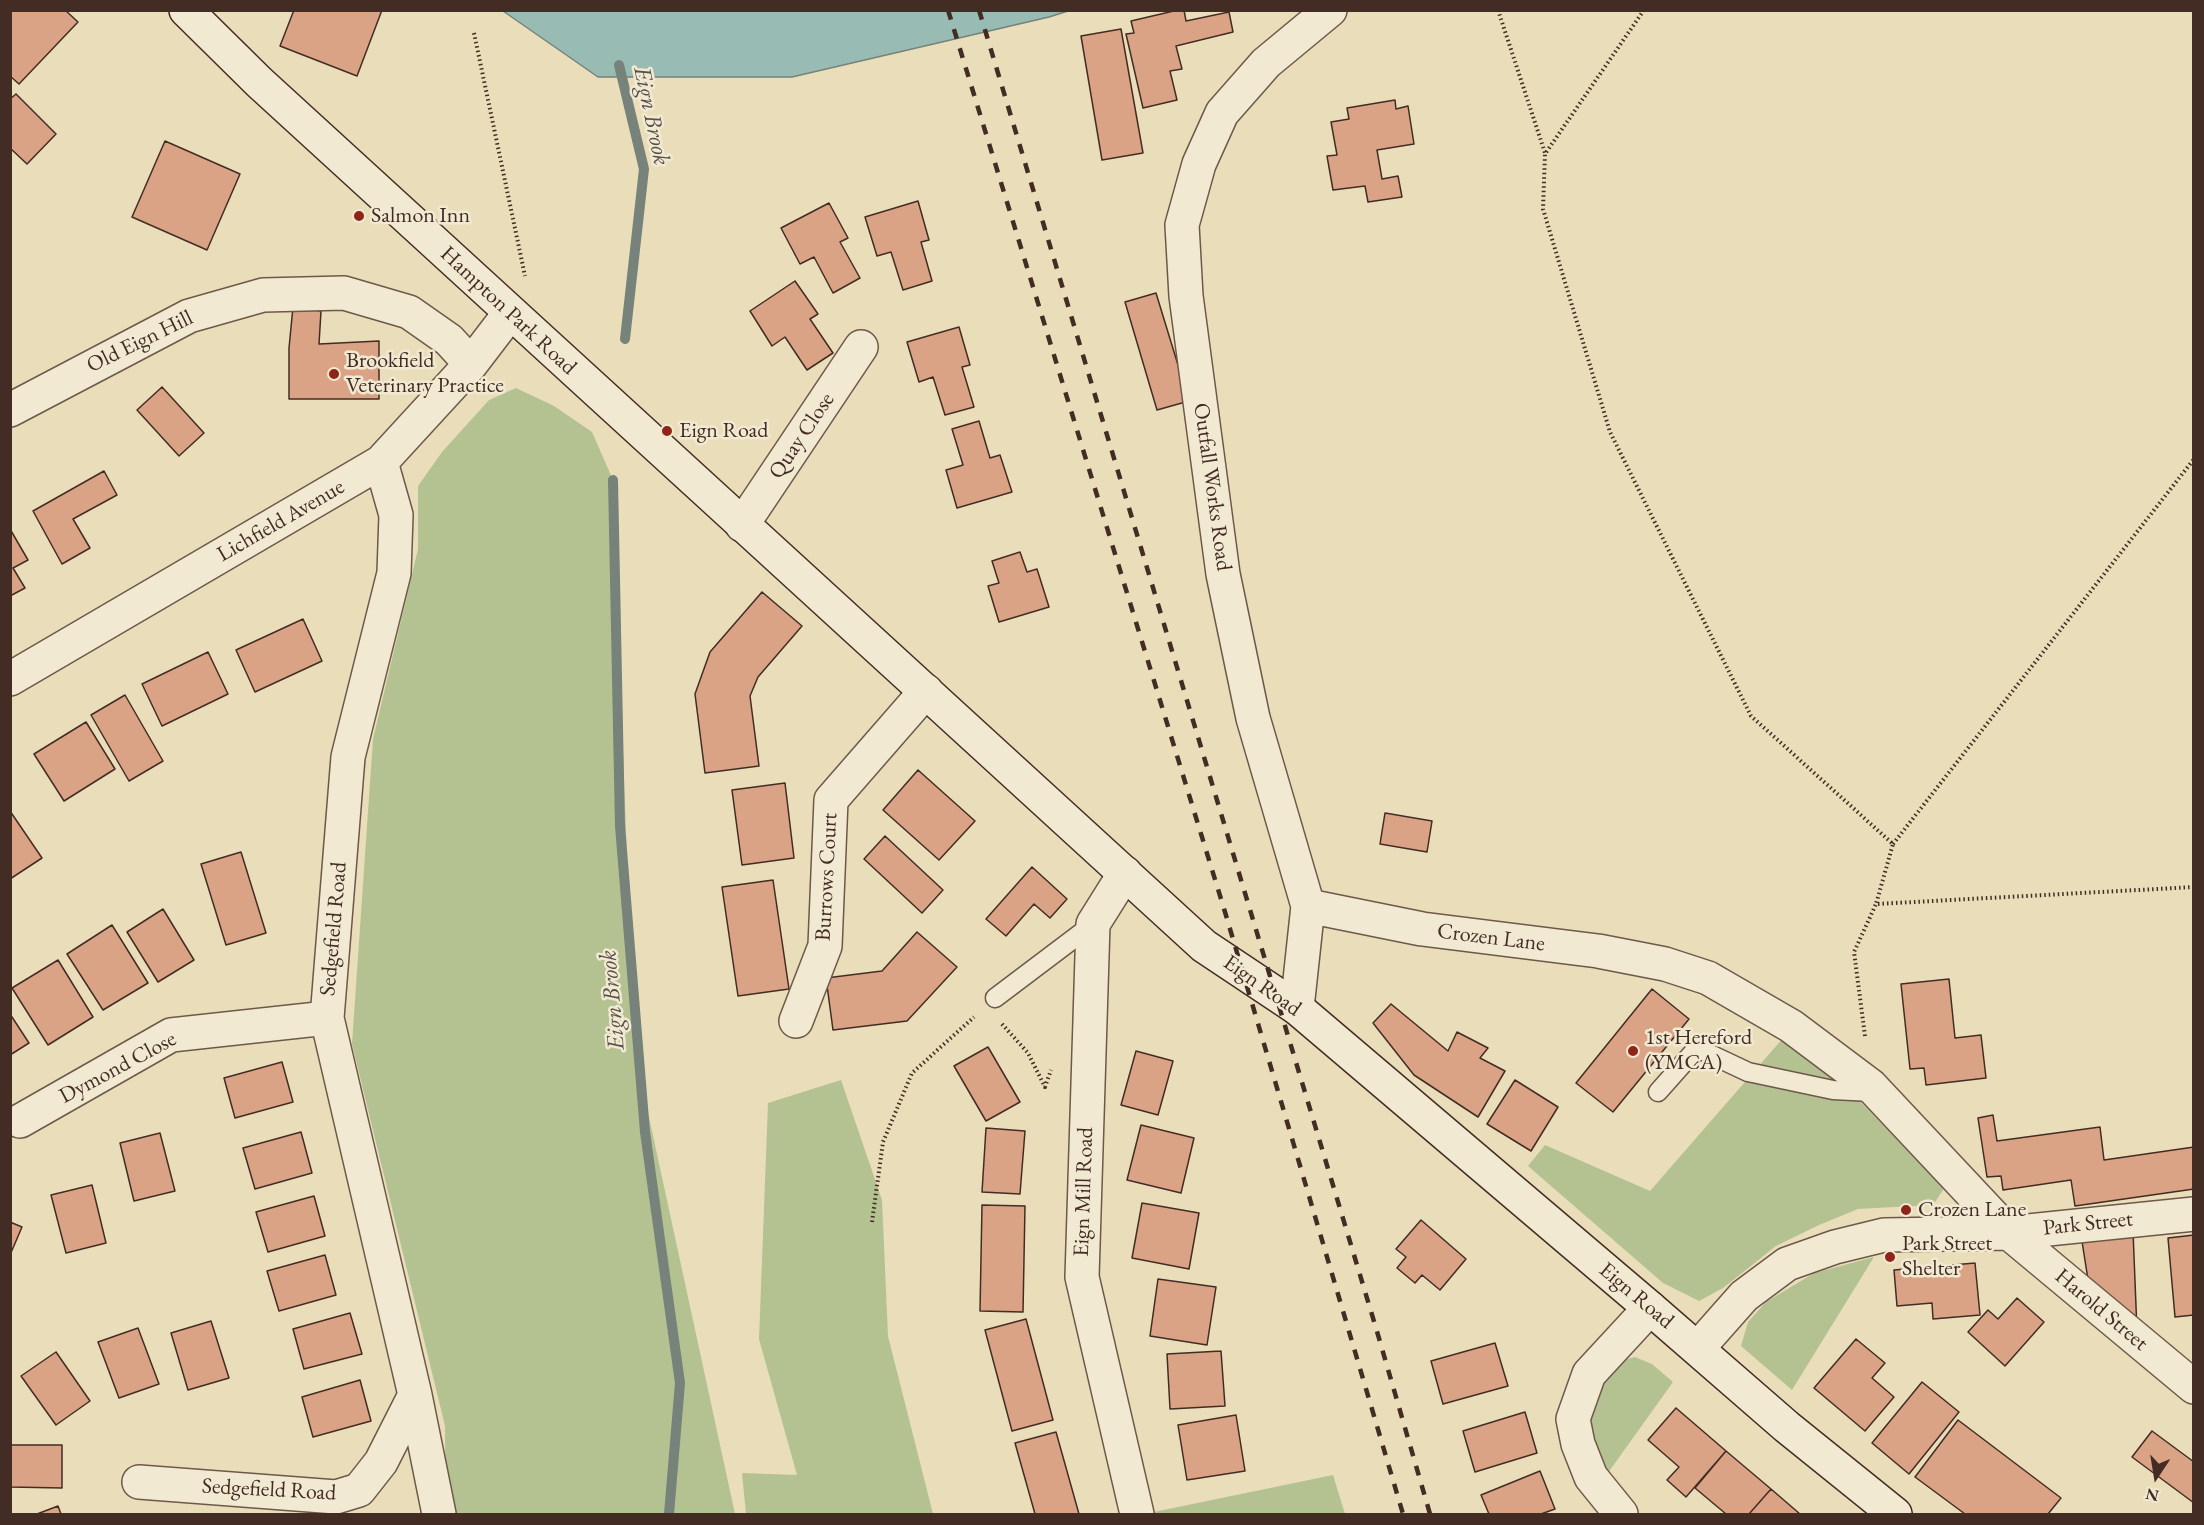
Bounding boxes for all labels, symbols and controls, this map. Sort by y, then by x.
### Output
water label: Eign Brook [627,64,675,168]
place label: Salmon Inn [371,203,470,229]
marker: Salmon Inn [352,209,366,223]
street label: Hampton Park Road [434,241,582,381]
street label: Old Eign Hill [83,305,197,379]
place label: Brookfield Veterinary Practice [346,348,504,400]
marker: Brookfield Veterinary Practice [327,367,341,381]
street label: Quay Close [764,388,840,484]
street label: Outfall Works Road [1187,401,1237,573]
place label: Eign Road [679,418,768,444]
marker: Eign Road [660,424,674,438]
street label: Lichfield Avenue [213,474,349,568]
street label: Burrows Court [810,812,844,942]
street label: Sedgefield Road [315,861,353,997]
street label: Crozen Lane [1436,918,1546,958]
water label: Eign Brook [594,949,632,1051]
street label: Eign Road [1218,950,1306,1022]
place label: 1st Hereford (YMCA) [1645,1025,1752,1076]
street label: Dymond Close [55,1026,181,1110]
marker: 1st Hereford (YMCA) [1626,1044,1640,1058]
street label: Eign Mill Road [1069,1127,1099,1257]
place label: Crozen Lane [1918,1197,2026,1223]
marker: Crozen Lane [1899,1203,1913,1217]
street label: Park Street [2042,1206,2134,1242]
place label: Park Street Shelter [1902,1231,1992,1282]
marker: Park Street Shelter [1883,1250,1897,1264]
street label: Eign Road [1593,1257,1679,1335]
street label: Harold Street [2049,1263,2153,1357]
north arrow [2126,1447,2186,1507]
street label: Sedgefield Road [201,1473,337,1507]
text: N [2144,1483,2161,1507]

